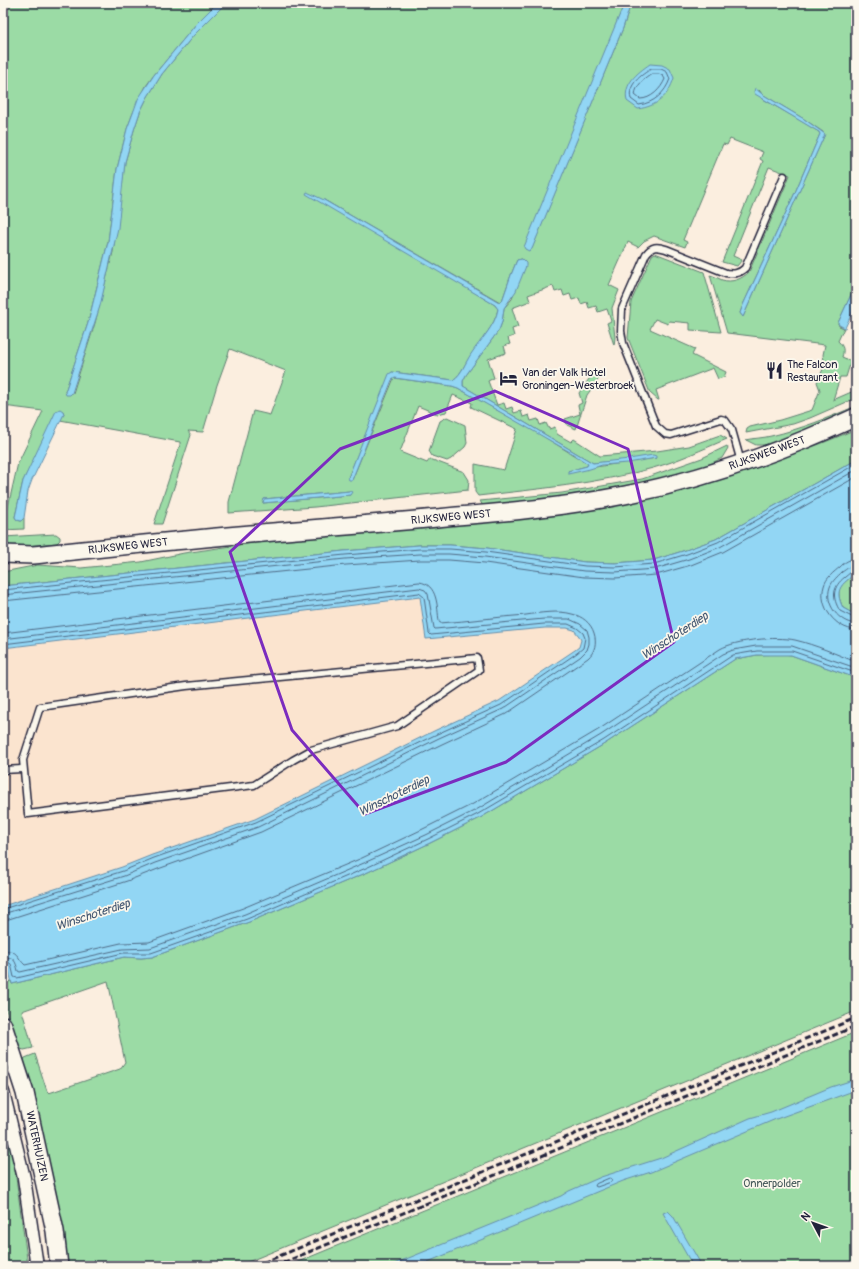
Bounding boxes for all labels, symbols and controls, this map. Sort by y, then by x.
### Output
place label: The Falcon Restaurant [787,358,838,384]
restaurant icon: The Falcon Restaurant [764,360,784,380]
place label: Van der Valk Hotel Groningen-Westerbroek [522,366,634,392]
hotel icon: Van der Valk Hotel Groningen-Westerbroek [499,368,519,388]
street label: RIJKSWEG WEST [727,433,807,473]
street label: RIJKSWEG WEST [410,507,492,527]
street label: RIJKSWEG WEST [87,535,169,557]
water label: Winschoterdiep [639,608,712,663]
water label: Winschoterdiep [356,772,433,820]
water label: Winschoterdiep [54,896,133,934]
street label: WATERHUIZEN [23,1110,51,1182]
park label: Onnerpolder [743,1177,801,1190]
north arrow [793,1203,833,1243]
text: N [798,1209,814,1224]

